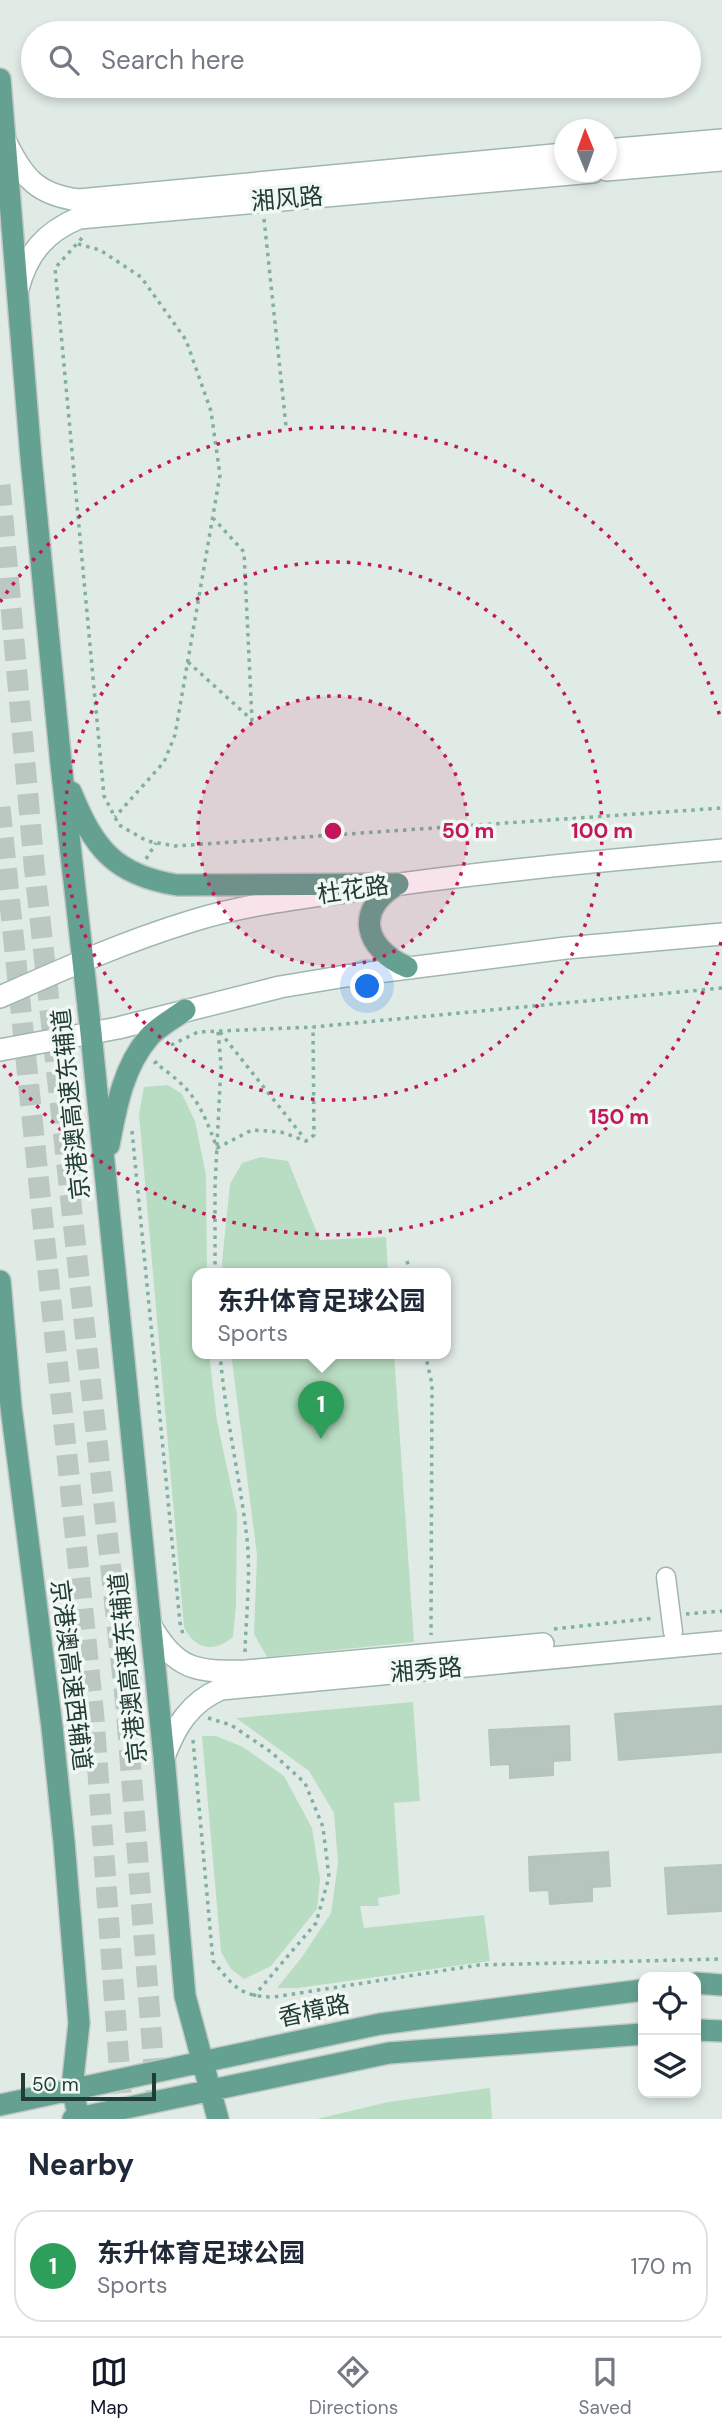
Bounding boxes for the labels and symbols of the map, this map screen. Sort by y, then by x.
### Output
north arrow [554,119,617,182]
street label: 湘风路 [250,180,324,217]
text: 50 m [442,817,494,845]
text: 100 m [571,817,633,845]
centre of rings [321,819,345,843]
street label: 杜花路 [315,869,391,910]
your location [350,969,384,1003]
street label: 京港澳高速东辅道 [45,1007,96,1201]
text: 150 m [589,1103,649,1131]
pin: 1 [298,1381,344,1439]
street label: 京港澳高速东辅道 [102,1571,153,1765]
street label: 京港澳高速西辅道 [44,1578,99,1772]
street label: 湘秀路 [389,1651,463,1688]
street label: 香樟路 [275,1988,352,2033]
scale bar [21,2070,156,2102]

